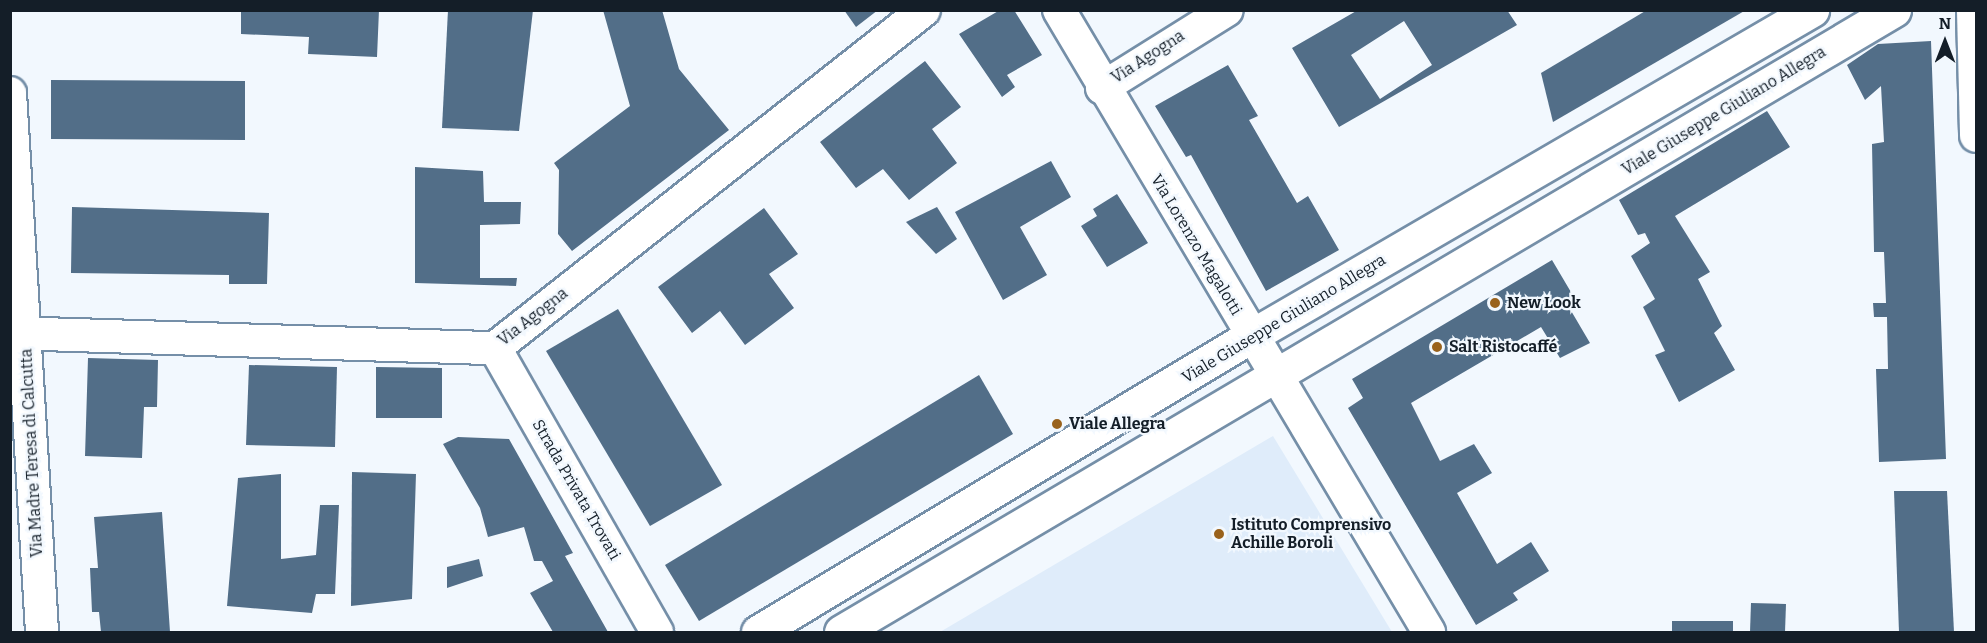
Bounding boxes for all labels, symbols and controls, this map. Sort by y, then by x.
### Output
north arrow [1915,12,1975,72]
text: N [1939,14,1951,33]
street label: Via Agogna [1108,26,1188,88]
street label: Viale Giuseppe Giuliano Allegra [1619,42,1829,180]
street label: Via Lorenzo Magalotti [1146,171,1246,319]
street label: Viale Giuseppe Giuliano Allegra [1179,250,1389,388]
street label: Via Agogna [494,284,572,350]
place label: New Look [1507,293,1581,313]
marker: New Look [1488,296,1502,310]
place label: Salt Ristocaffé [1449,337,1557,357]
marker: Salt Ristocaffé [1430,340,1444,354]
street label: Via Madre Teresa di Calcutta [17,348,47,558]
place label: Viale Allegra [1069,414,1166,434]
street label: Strada Privata Trovati [528,416,624,564]
marker: Viale Allegra [1050,417,1064,431]
place label: Istituto Comprensivo Achille Boroli [1231,515,1391,553]
marker: Istituto Comprensivo Achille Boroli [1212,527,1226,541]

